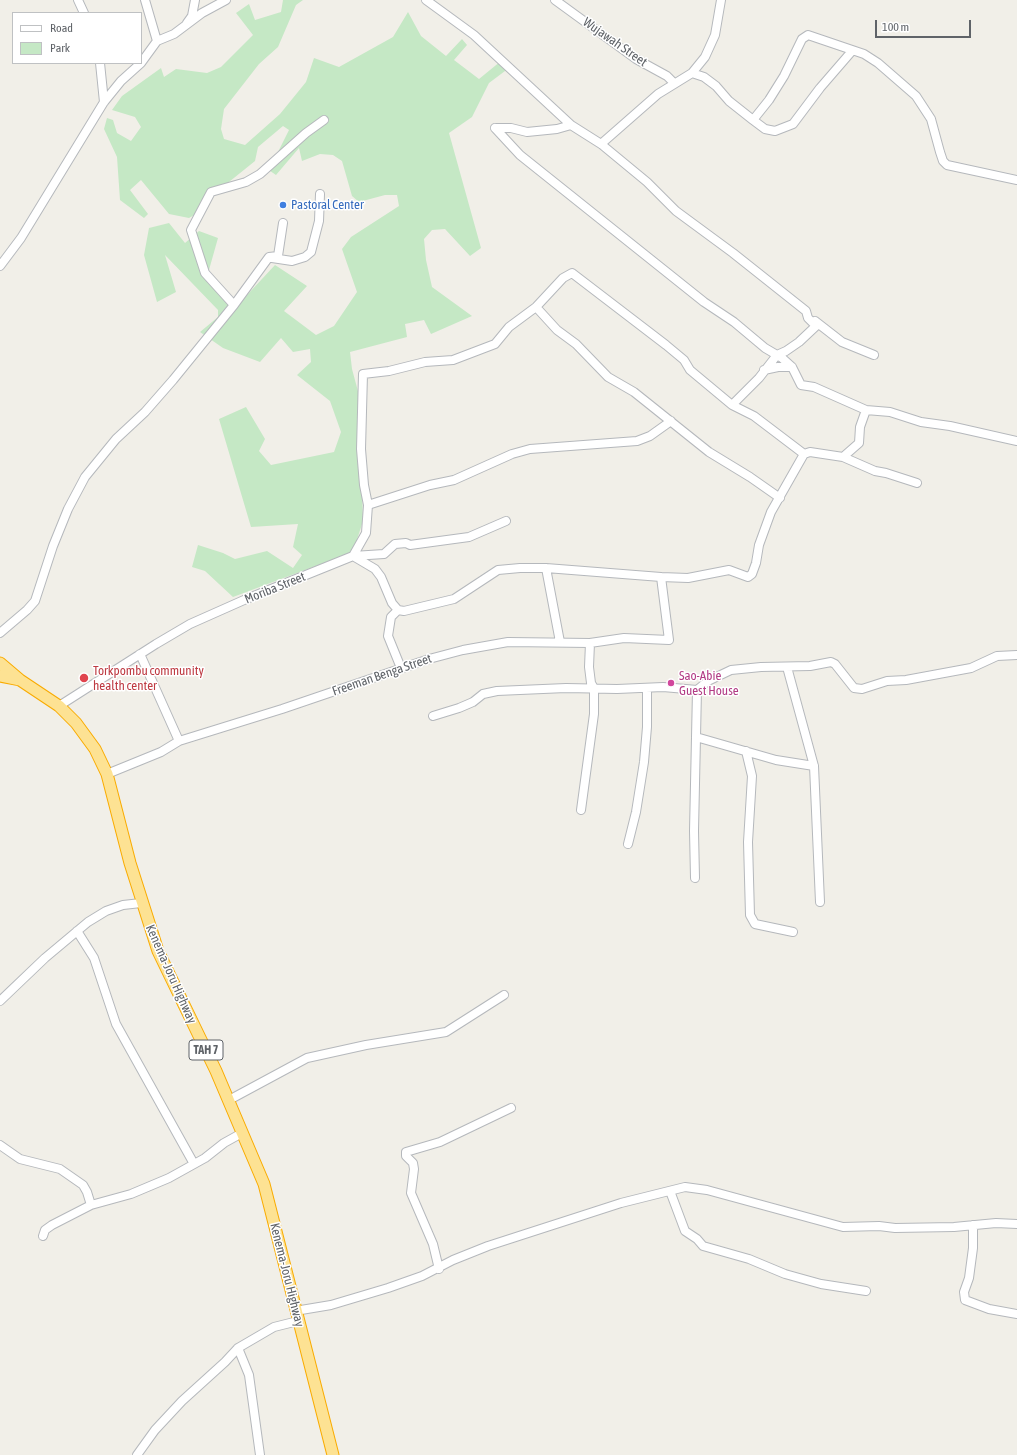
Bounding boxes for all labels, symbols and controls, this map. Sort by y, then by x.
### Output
legend [12,12,142,64]
scale bar [877,12,973,38]
street label: Wujawah Street [580,14,650,70]
text: 100 m [882,20,909,34]
text: Road [50,21,73,35]
text: Park [50,41,70,55]
place label: Pastoral Center [291,197,364,213]
marker: Pastoral Center [278,200,288,210]
street label: Moriba Street [242,569,308,607]
street label: Freeman Benga Street [330,651,434,699]
place label: Torkpombu community health center [93,663,204,694]
place label: Sao-Abie Guest House [679,668,739,699]
marker: Torkpombu community health center [78,672,90,684]
marker: Sao-Abie Guest House [666,678,676,688]
street label: Kenema-Joru Highway [142,922,200,1026]
road number: TAH 7 [189,1040,223,1060]
street label: Kenema-Joru Highway [267,1221,307,1329]

